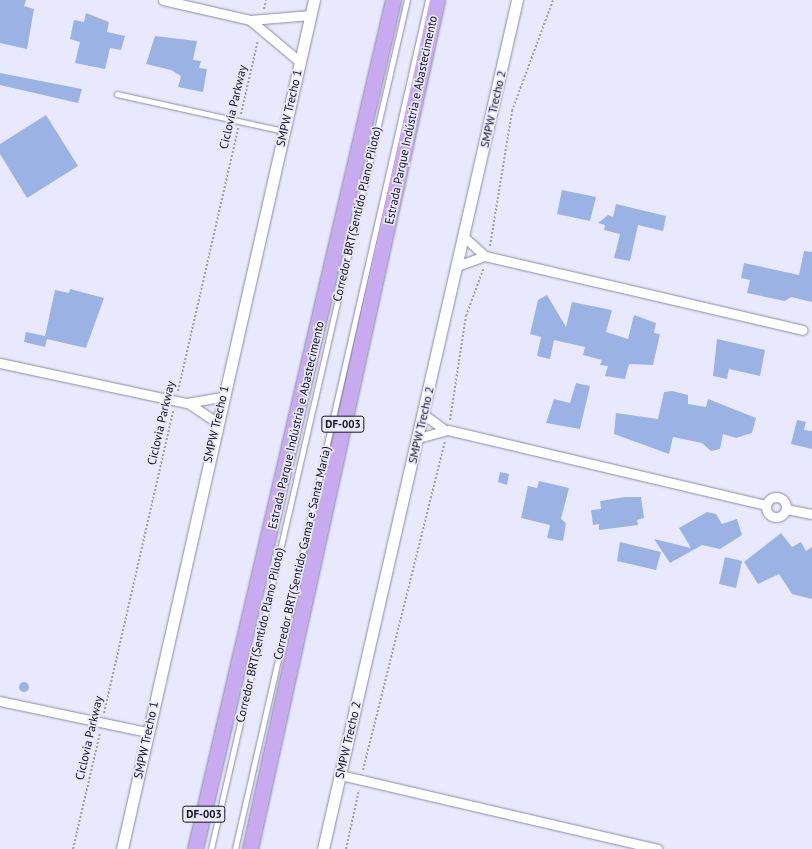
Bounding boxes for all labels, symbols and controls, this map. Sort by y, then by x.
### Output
street label: Estrada Parque Indústria e Abastecimento [382,14,440,226]
street label: Ciclovia Parkway [216,64,250,150]
street label: SMPW Trecho 1 [273,68,305,148]
street label: SMPW Trecho 2 [477,69,509,149]
street label: Corredor BRT(Sentido Plano Piloto) [330,125,384,303]
street label: Estrada Parque Indústria e Abastecimento [265,319,327,531]
street label: Ciclovia Parkway [144,380,178,466]
street label: SMPW Trecho 1 [200,384,232,464]
street label: SMPW Trecho 2 [405,385,437,465]
road number: DF-003 [321,415,365,433]
street label: Corredor BRT(Sentido Gama e Santa Maria) [270,445,334,661]
street label: Corredor BRT(Sentido Plano Piloto) [233,546,287,724]
street label: Ciclovia Parkway [72,695,106,781]
street label: SMPW Trecho 1 [131,700,161,780]
street label: SMPW Trecho 2 [332,700,364,780]
road number: DF-003 [182,805,226,823]

